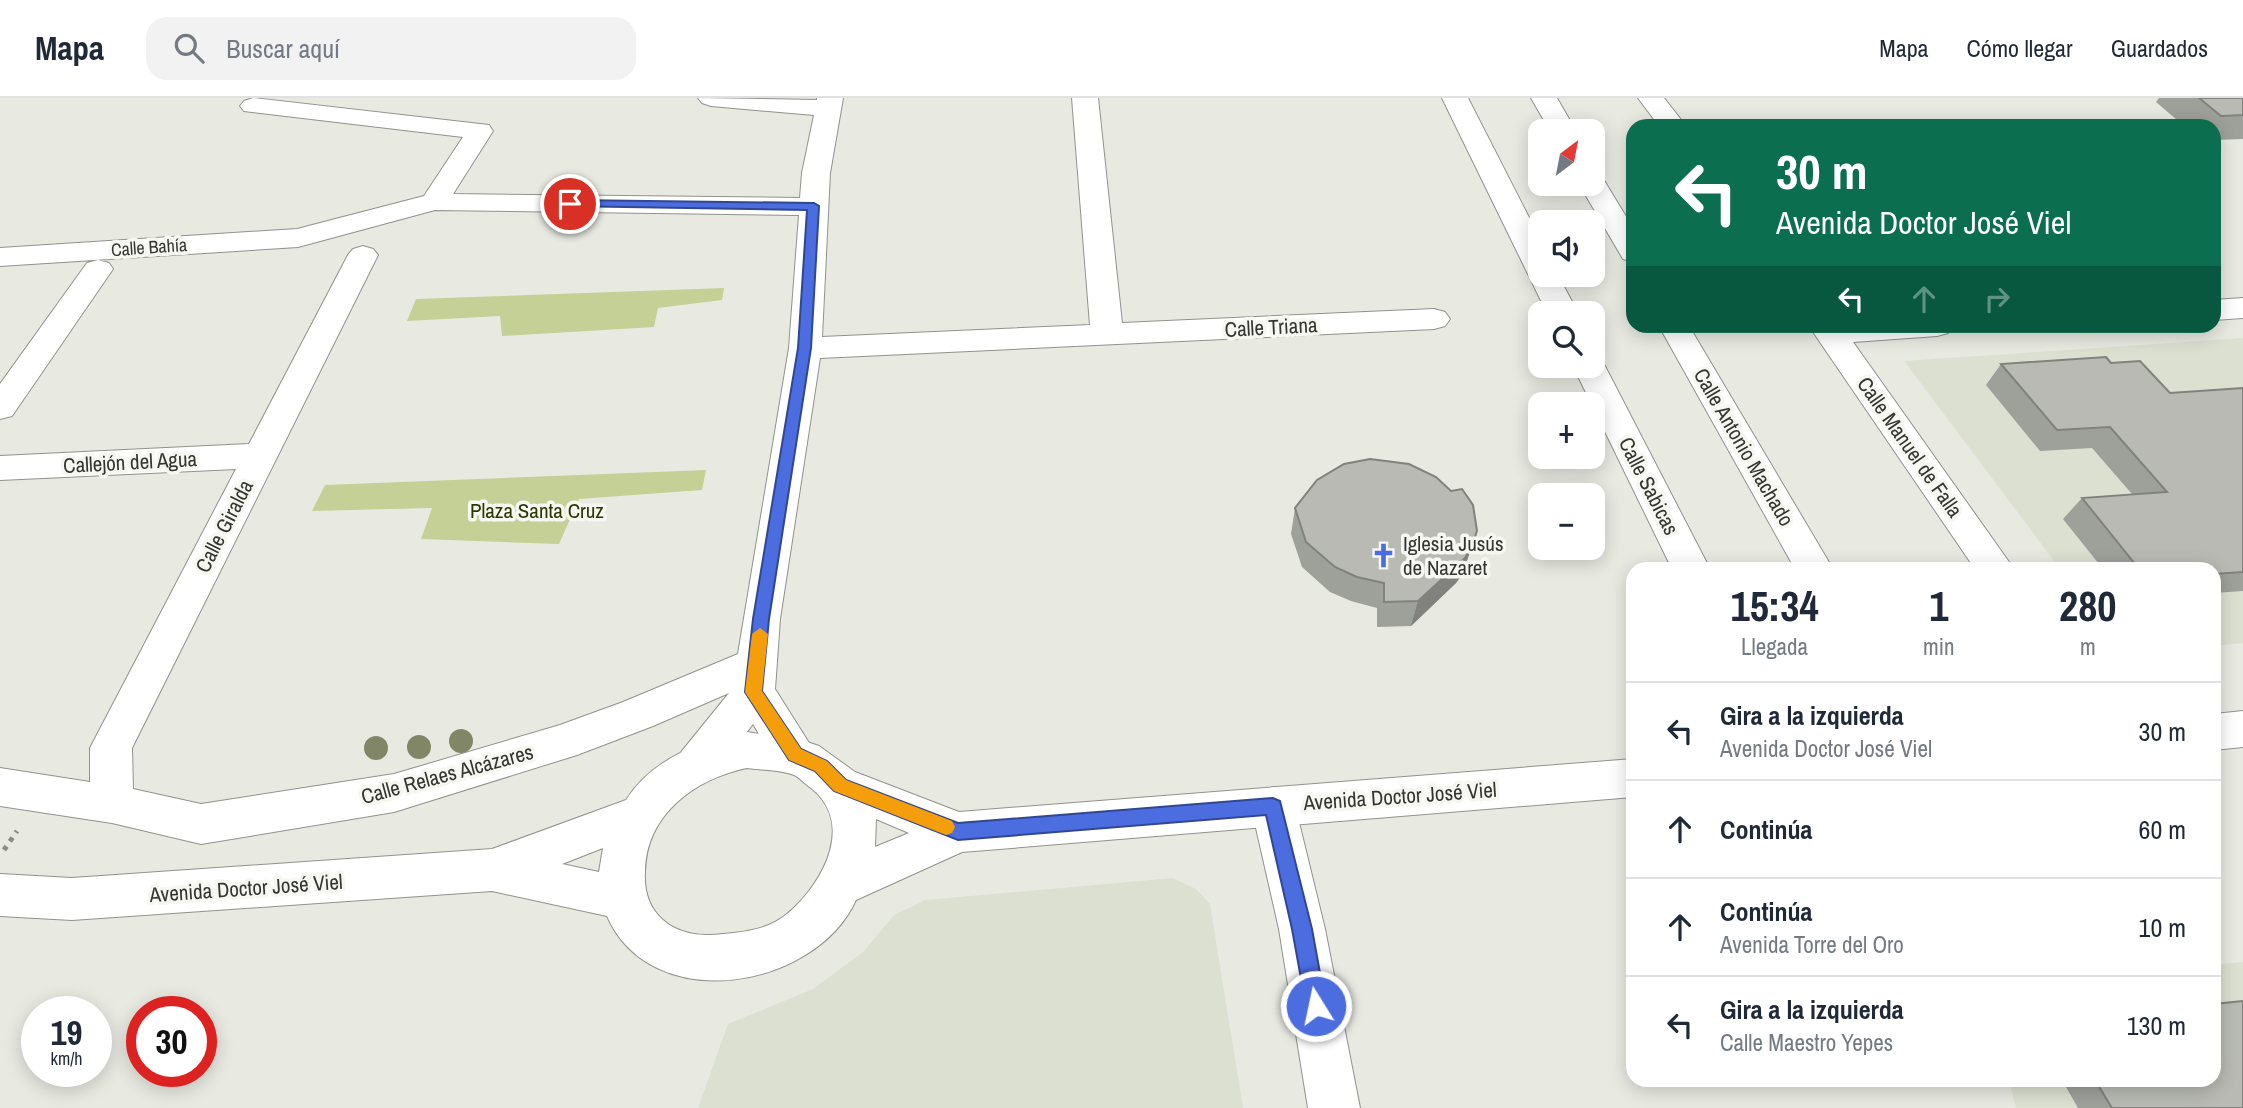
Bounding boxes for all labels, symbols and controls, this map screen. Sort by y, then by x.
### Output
search box [146,17,636,80]
text: Mapa [35,26,104,70]
icon: search [170,29,208,67]
text: Buscar aquí [226,31,340,66]
text: Mapa [1879,32,1929,64]
text: Cómo llegar [1967,32,2073,64]
text: Guardados [2111,32,2208,64]
north arrow [1528,119,1605,196]
map controls [1528,119,1605,560]
text: 30 m [1776,138,1868,204]
icon: left [1661,147,1752,238]
pin [540,174,600,234]
icon: arrive [551,185,589,223]
text: Avenida Doctor José Viel [1776,201,2071,244]
button: sound [1528,210,1605,287]
street label: Calle Bahía [110,232,188,262]
icon: left [1832,280,1870,318]
icon: ahead [1905,280,1943,318]
icon: right [1978,280,2016,318]
button: search [1528,301,1605,378]
street label: Calle Triana [1224,310,1319,344]
street label: Calle Antonio Machado [1687,363,1801,531]
street label: Calle Manuel de Falla [1851,371,1970,524]
button: + [1528,392,1605,469]
street label: Calle Sabicas [1612,432,1686,540]
street label: Callejón del Agua [62,444,198,480]
street label: Calle Giralda [188,474,260,577]
button: − [1528,483,1605,560]
park label: Plaza Santa Cruz [470,496,604,525]
place label: Iglesia Jusús de Nazaret [1403,529,1504,582]
church icon: Iglesia Jusús de Nazaret [1369,541,1397,569]
text: 15:34 [1731,578,1819,634]
text: 1 [1929,578,1948,634]
text: 280 [2059,578,2117,634]
text: Llegada [1741,631,1808,662]
text: min [1923,631,1955,662]
text: m [2080,631,2096,662]
text: Gira a la izquierda [1720,698,1904,733]
icon: left [1661,712,1699,750]
text: 30 m [2139,714,2186,749]
text: Avenida Doctor José Viel [1720,733,1932,764]
street label: Calle Relaes Alcázares [358,737,536,811]
street label: Avenida Doctor José Viel [1301,775,1498,817]
icon: ahead [1661,810,1699,848]
text: Continúa [1720,812,1812,847]
text: 60 m [2139,812,2186,847]
street label: Avenida Doctor José Viel [147,867,344,909]
text: Continúa [1720,894,1812,929]
icon: ahead [1661,908,1699,946]
text: 10 m [2139,910,2186,945]
text: Avenida Torre del Oro [1720,929,1904,960]
position arrow [1279,969,1353,1043]
text: Gira a la izquierda [1720,992,1904,1027]
speed limit sign: 30 [126,996,217,1087]
icon: left [1661,1006,1699,1044]
text: 130 m [2127,1008,2186,1043]
text: 19 [51,1009,82,1056]
text: Calle Maestro Yepes [1720,1027,1893,1058]
text: km/h [51,1046,83,1071]

